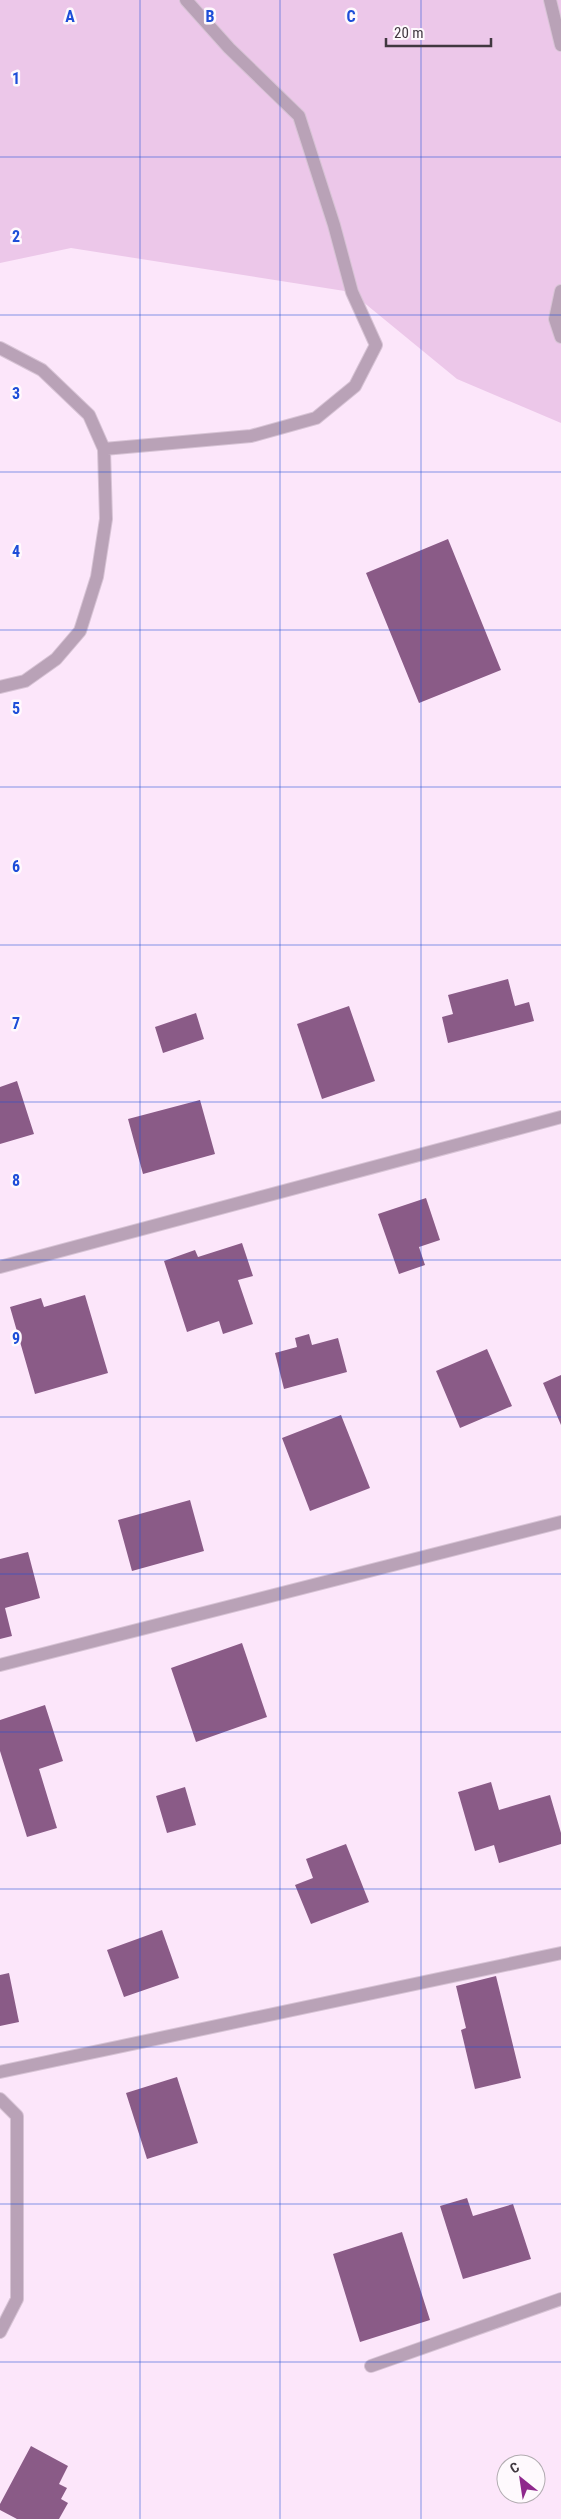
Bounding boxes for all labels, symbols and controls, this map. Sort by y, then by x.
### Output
text: A [65,7,75,26]
text: B [206,7,215,26]
text: C [346,7,356,26]
scale bar [386,15,491,47]
text: 20 m [394,24,424,42]
text: 1 [12,69,20,88]
text: 2 [12,227,20,246]
text: 3 [12,384,20,403]
text: 4 [12,542,20,561]
text: 5 [12,699,20,718]
text: 6 [12,857,20,876]
text: 7 [12,1014,20,1033]
text: 8 [12,1171,20,1190]
text: 9 [12,1329,20,1348]
north arrow [496,2454,546,2504]
text: С [507,2459,522,2477]

